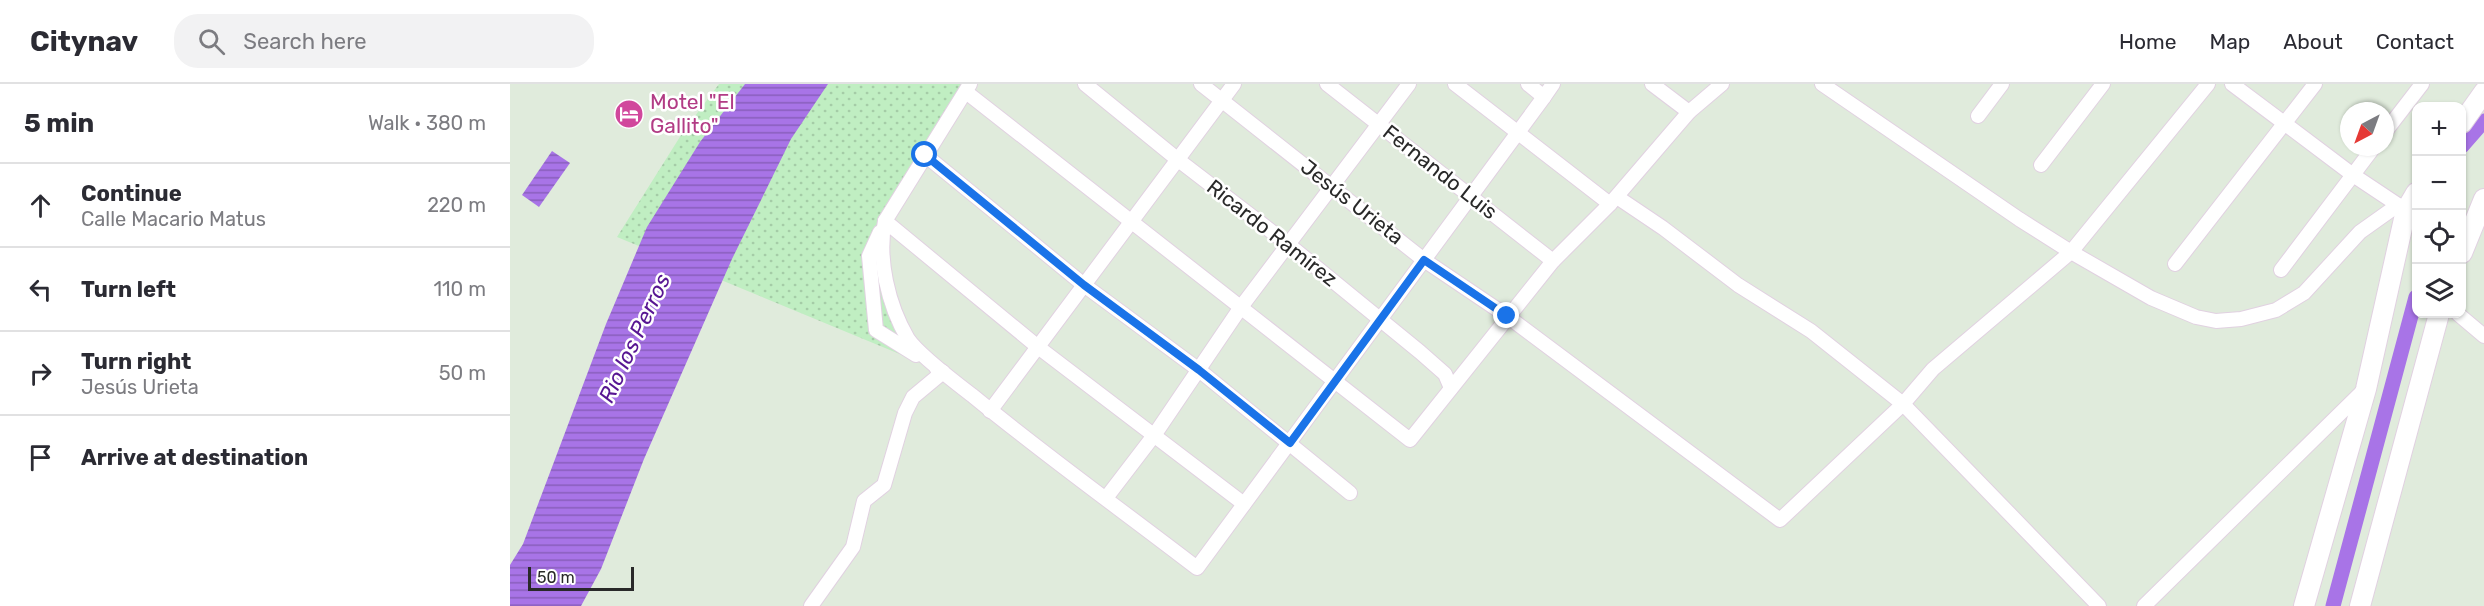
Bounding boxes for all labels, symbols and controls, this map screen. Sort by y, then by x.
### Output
search box [174,14,594,68]
text: Citynav [30,25,138,58]
icon: search [195,25,228,58]
text: Search here [243,28,367,55]
text: Home [2119,29,2176,54]
text: Map [2209,29,2250,54]
text: About [2283,29,2343,54]
text: Contact [2376,29,2454,54]
place label: Motel "El Gallito" [650,89,735,138]
hotel icon: Motel "El Gallito" [613,98,645,130]
north arrow [2340,102,2394,156]
map controls [2412,102,2466,318]
button: + [2412,102,2466,156]
text: 5 min [24,108,94,139]
text: Walk · 380 m [368,111,486,135]
street label: Fernando Luis [1378,119,1503,224]
route start [911,141,937,167]
street label: Jesús Urieta [1296,154,1409,249]
button: − [2412,156,2466,210]
street label: Ricardo Ramírez [1202,174,1343,291]
text: Continue [81,180,182,207]
icon: ahead [24,189,57,222]
text: 220 m [427,193,486,217]
text: Calle Macario Matus [81,207,266,231]
button: locate [2412,210,2466,264]
button: layers [2412,264,2466,318]
water label: Rio los Perros [593,269,676,407]
icon: left [24,273,57,306]
text: Turn left [81,276,176,303]
text: 110 m [434,277,486,301]
route end [1493,302,1519,328]
text: Turn right [81,348,191,375]
icon: right [24,357,57,390]
text: 50 m [439,361,486,385]
text: Jesús Urieta [81,375,199,399]
icon: arrive [24,441,57,474]
text: Arrive at destination [81,444,308,471]
scale bar [528,564,634,592]
text: 50 m [537,568,575,587]

